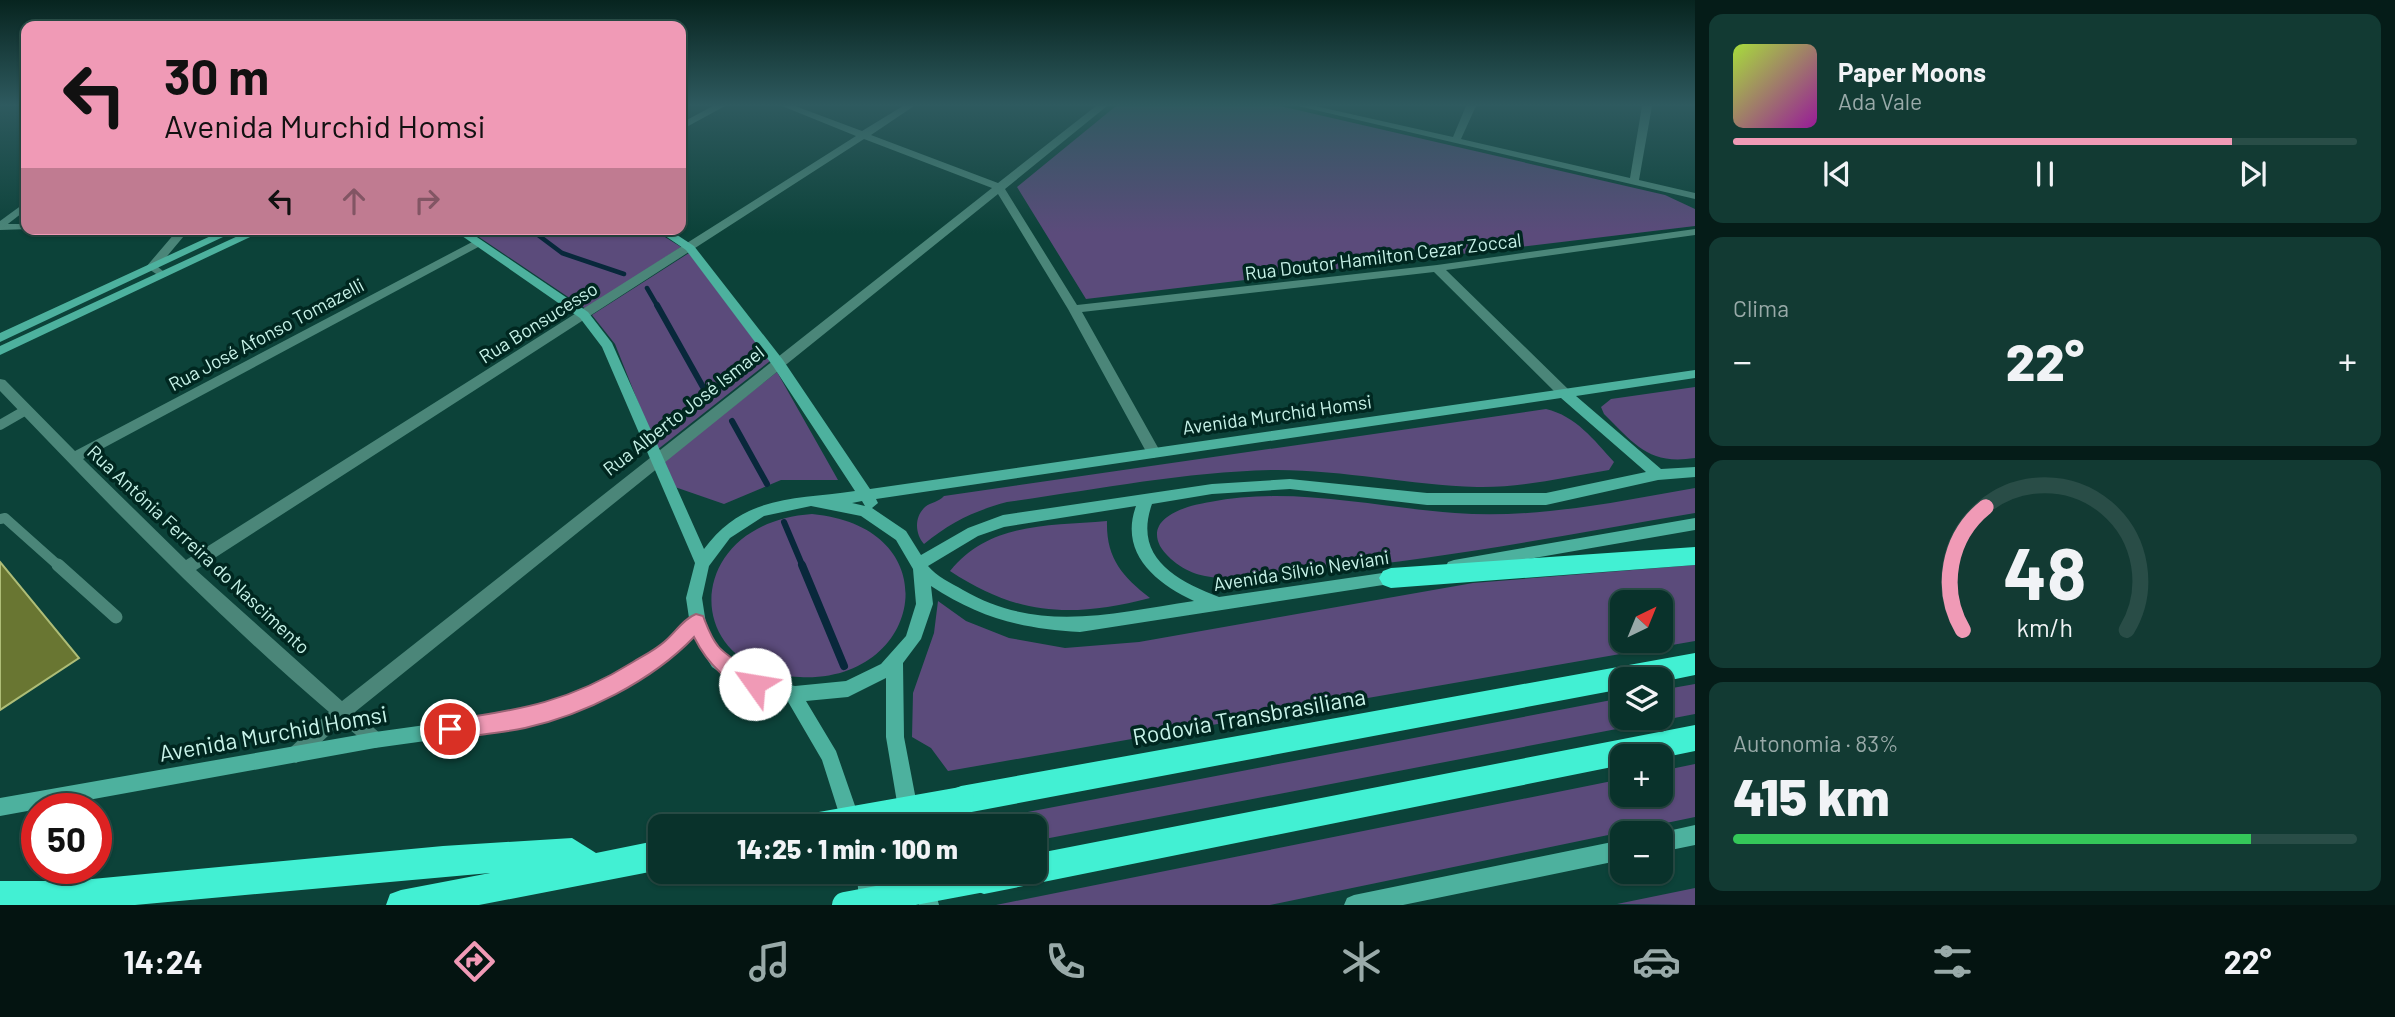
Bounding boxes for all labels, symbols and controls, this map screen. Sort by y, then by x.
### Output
text: 30 m [164,46,269,105]
icon: left [49,49,140,140]
text: Paper Moons [1838,56,1986,87]
text: Ada Vale [1838,87,1922,115]
text: Avenida Murchid Homsi [164,106,486,144]
icon: previous [1818,155,1856,193]
icon: pause [2026,155,2064,193]
icon: next [2234,155,2272,193]
icon: left [262,182,300,220]
icon: ahead [335,182,373,220]
icon: right [408,182,446,220]
street label: Rua Doutor Hamilton Cezar Zoccal [1243,228,1523,284]
street label: Rua José Afonso Tomazelli [164,273,368,395]
street label: Rua Bonsucesso [475,276,601,368]
text: Clima [1733,294,1789,322]
text: 22° [2006,329,2084,391]
text: − [1733,337,1752,383]
text: + [2338,337,2357,383]
street label: Rua Alberto José Ismael [598,340,768,480]
street label: Avenida Murchid Homsi [1181,389,1373,439]
street label: Rua Antônia Ferreira do Nascimento [83,440,315,658]
text: 48 [2003,527,2087,615]
street label: Avenida Sílvio Neviani [1211,545,1391,595]
north arrow [1610,590,1673,653]
map controls [1610,590,1673,884]
text: km/h [2017,612,2073,642]
position arrow [718,647,792,721]
button: layers [1610,667,1673,730]
street label: Rodovia Transbrasiliana [1130,682,1368,750]
street label: Avenida Murchid Homsi [157,699,389,767]
pin [420,699,480,759]
icon: arrive [431,710,469,748]
text: Autonomia · 83% [1733,729,1899,757]
button: + [1610,744,1673,807]
text: 415 km [1733,764,1890,826]
speed limit sign: 50 [21,793,112,884]
button: − [1610,821,1673,884]
text: 14:25 · 1 min · 100 m [737,833,958,864]
icon: directions [450,937,499,986]
icon: music [745,937,794,986]
icon: phone [1041,937,1090,986]
icon: climate [1337,937,1386,986]
icon: car [1632,937,1681,986]
icon: filters [1928,937,1977,986]
text: 14:24 [123,942,203,980]
text: 22° [2224,942,2272,980]

